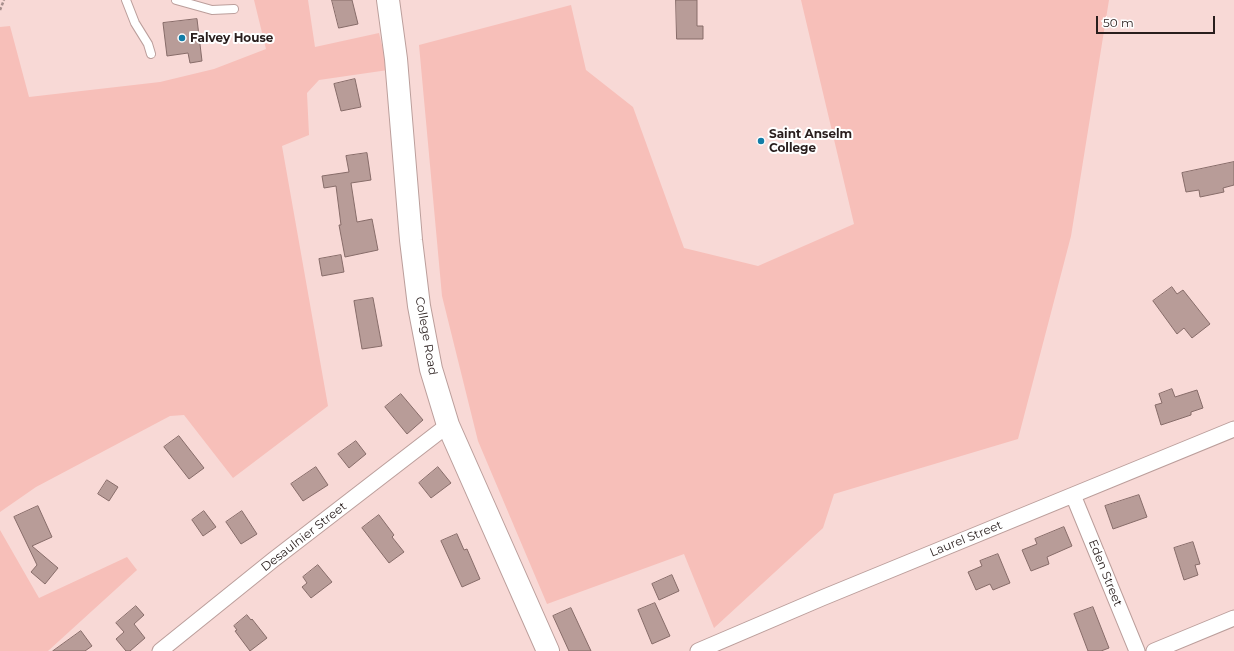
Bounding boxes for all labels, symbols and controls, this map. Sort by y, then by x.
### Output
scale bar [1098,8,1217,34]
text: 50 m [1103,15,1134,30]
place label: Falvey House [190,31,273,45]
marker: Falvey House [177,33,187,43]
place label: Saint Anselm College [769,127,852,155]
marker: Saint Anselm College [756,136,766,146]
street label: College Road [412,296,440,376]
street label: Desaulnier Street [259,499,349,575]
street label: Laurel Street [928,518,1004,560]
street label: Eden Street [1085,537,1125,609]

